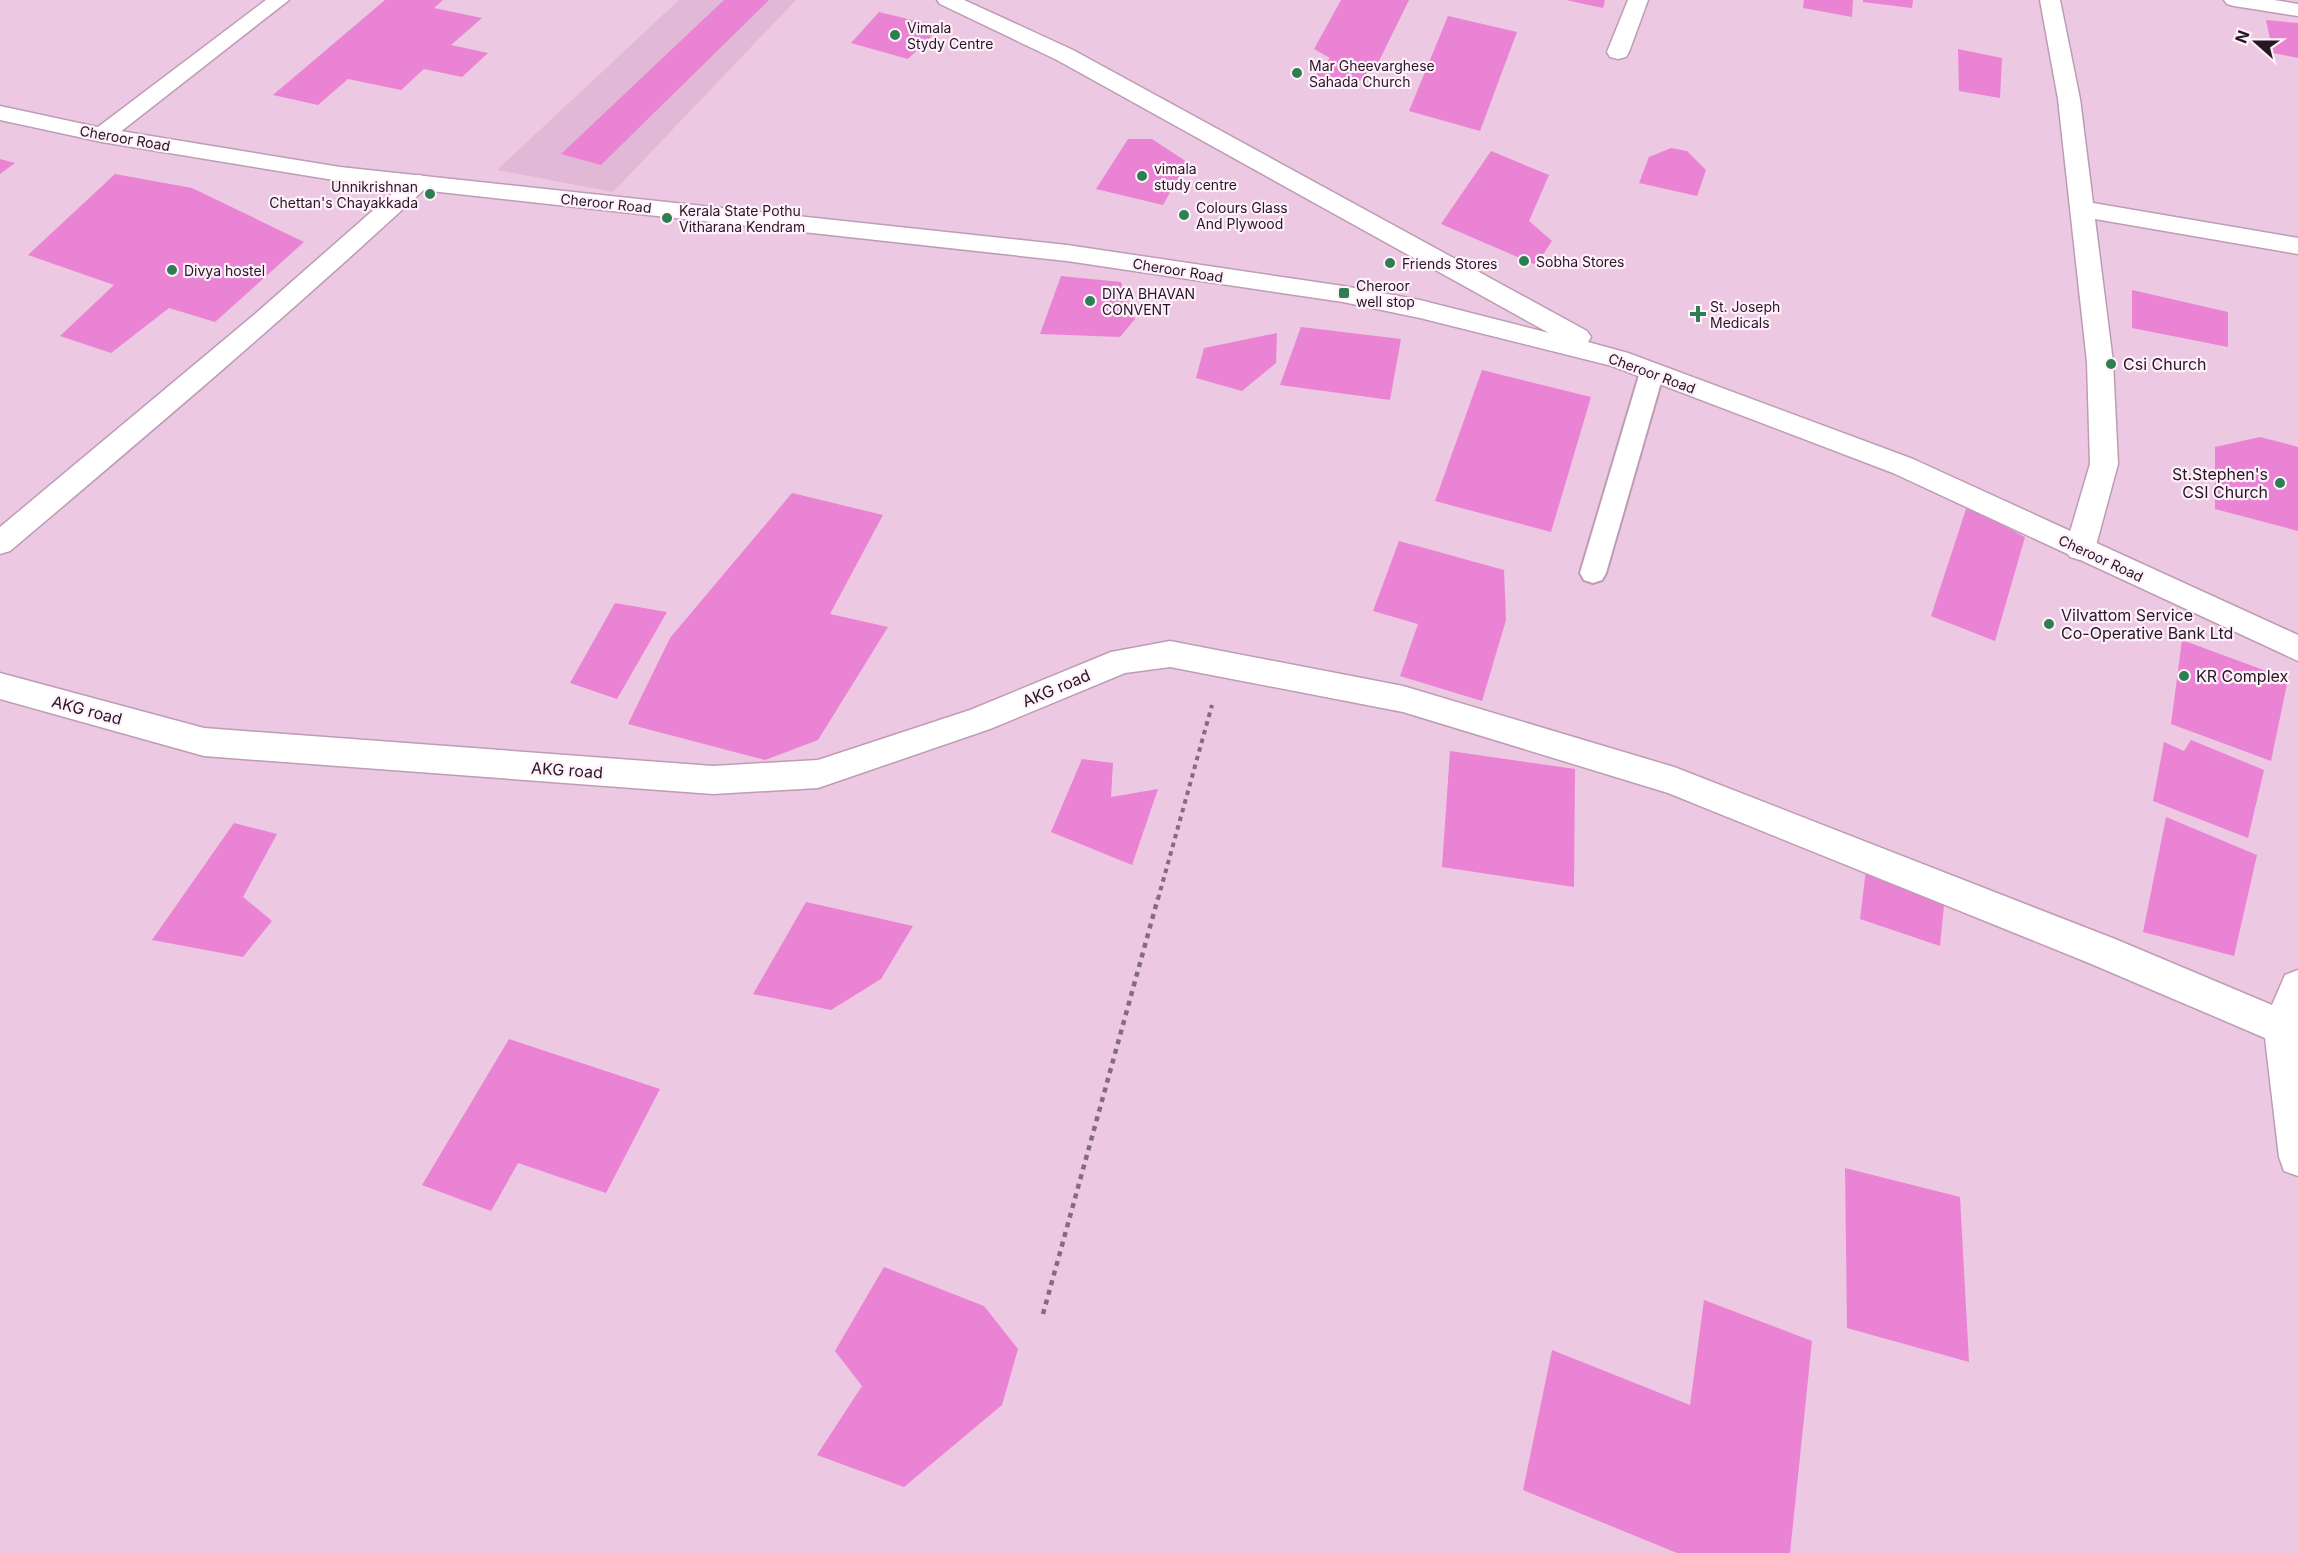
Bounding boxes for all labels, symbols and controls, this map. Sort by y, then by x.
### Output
north arrow [2226,12,2286,72]
place label: Vimala Stydy Centre [907,19,993,52]
text: N [2230,27,2254,46]
marker: Vimala Stydy Centre [888,28,902,42]
place label: Mar Gheevarghese Sahada Church [1309,57,1435,90]
marker: Mar Gheevarghese Sahada Church [1290,66,1304,80]
street label: Cheroor Road [78,122,172,154]
place label: vimala study centre [1154,160,1237,193]
marker: vimala study centre [1135,169,1149,183]
place label: Unnikrishnan Chettan's Chayakkada [269,178,418,211]
marker: Unnikrishnan Chettan's Chayakkada [423,187,437,201]
street label: Cheroor Road [560,190,652,216]
place label: Colours Glass And Plywood [1196,199,1288,232]
place label: Kerala State Pothu Vitharana Kendram [679,202,805,235]
marker: Colours Glass And Plywood [1177,208,1191,222]
marker: Kerala State Pothu Vitharana Kendram [660,211,674,225]
place label: Sobha Stores [1536,253,1624,270]
street label: Cheroor Road [1131,254,1225,286]
marker: Sobha Stores [1517,254,1531,268]
place label: Friends Stores [1402,255,1497,272]
marker: Friends Stores [1383,256,1397,270]
place label: Divya hostel [184,262,265,279]
marker: Divya hostel [165,263,179,277]
place label: Cheroor well stop [1356,277,1415,310]
place label: DIYA BHAVAN CONVENT [1102,285,1195,318]
marker: Cheroor well stop [1337,286,1351,300]
marker: DIYA BHAVAN CONVENT [1083,294,1097,308]
place label: St. Joseph Medicals [1710,298,1780,331]
marker: St. Joseph Medicals [1691,307,1705,321]
street label: Cheroor Road [1606,349,1698,397]
place label: Csi Church [2123,354,2206,374]
marker: Csi Church [2104,357,2118,371]
place label: St.Stephen's CSI Church [2172,464,2268,502]
marker: St.Stephen's CSI Church [2273,476,2287,490]
street label: Cheroor Road [2056,531,2146,585]
place label: Vilvattom Service Co-Operative Bank Ltd [2061,605,2233,643]
marker: Vilvattom Service Co-Operative Bank Ltd [2042,617,2056,631]
street label: AKG road [1019,665,1093,711]
place label: KR Complex [2196,666,2288,686]
marker: KR Complex [2177,669,2191,683]
street label: AKG road [50,691,124,729]
street label: AKG road [530,758,604,782]

